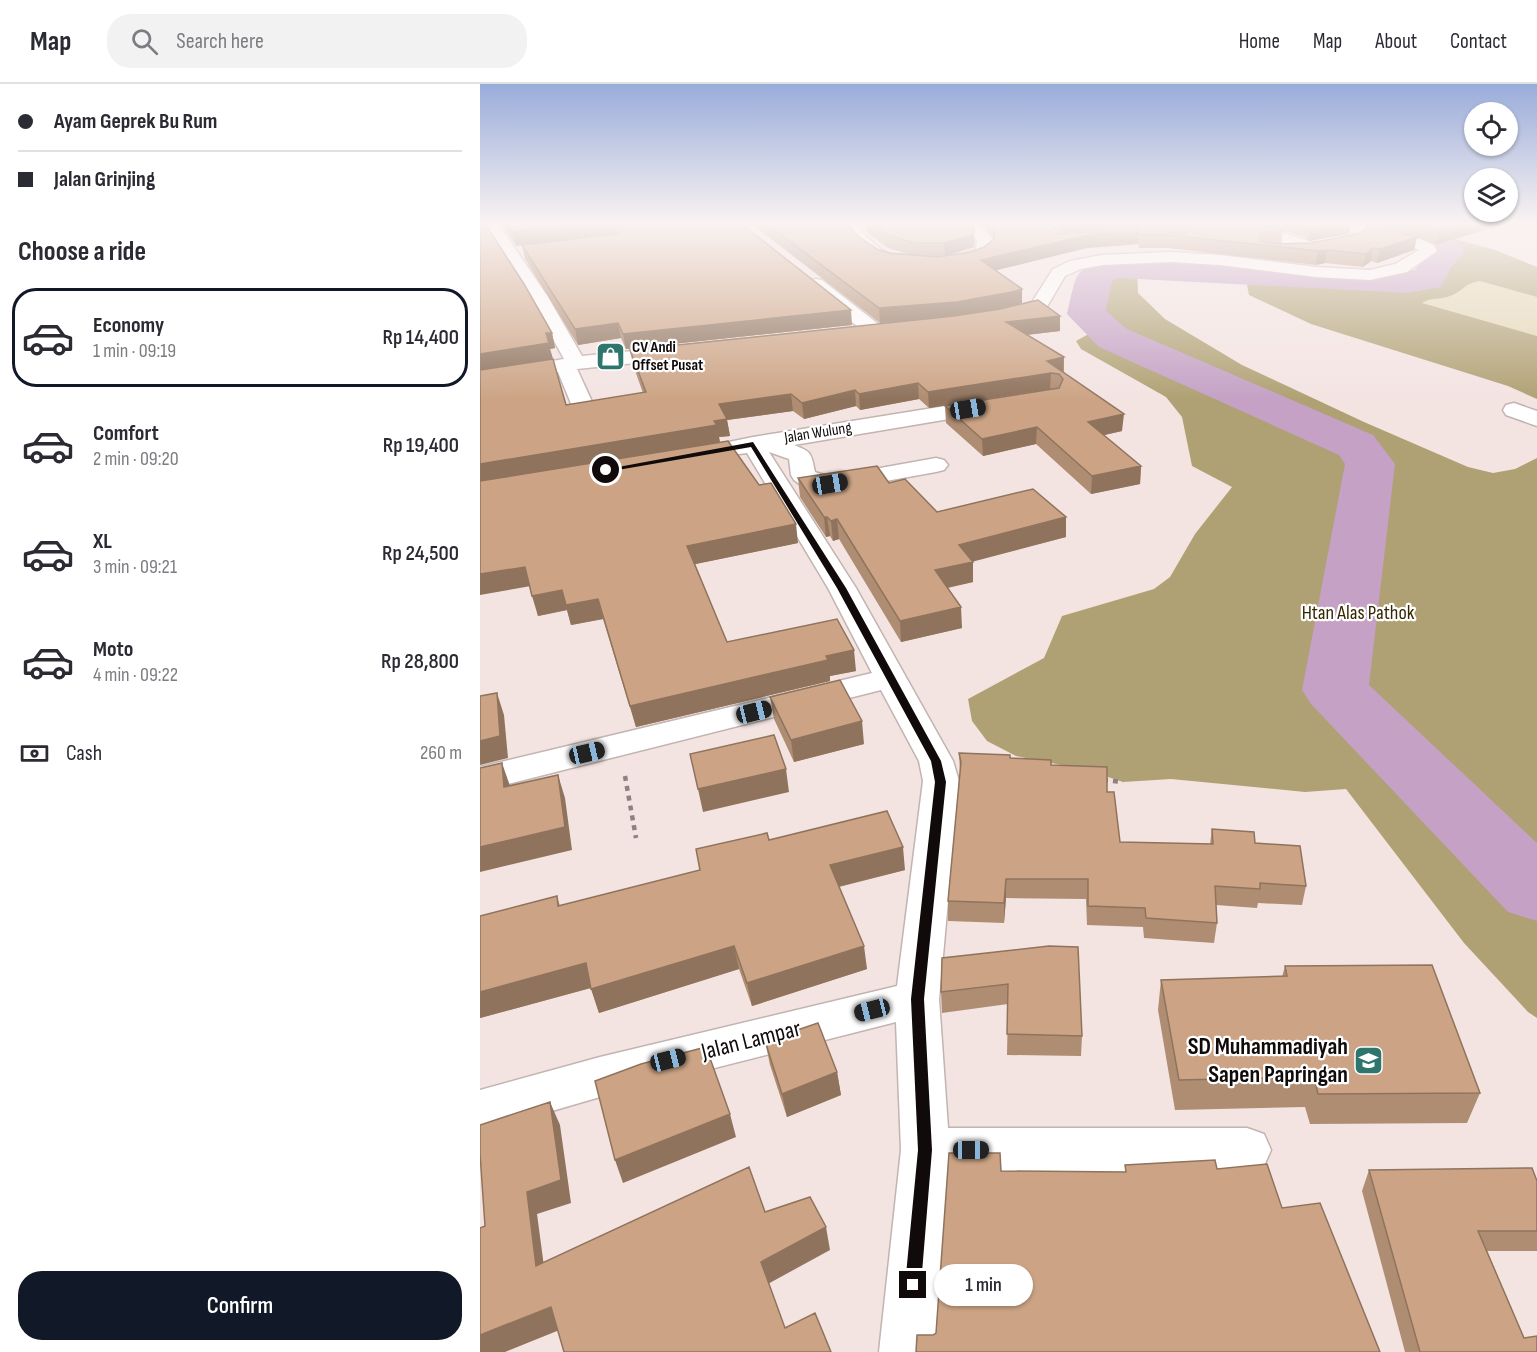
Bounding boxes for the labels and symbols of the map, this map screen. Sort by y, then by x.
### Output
place label: CV Andi Offset Pusat [632,338,703,375]
shop icon: CV Andi Offset Pusat [595,340,627,372]
car [949,397,987,421]
street label: Jalan Wulung [782,418,853,448]
route start [592,456,619,483]
car [811,472,849,496]
park label: Htan Alas Pathok [1302,601,1415,625]
car [734,699,774,725]
car [567,740,607,766]
car [852,997,892,1023]
street label: Jalan Lampar [697,1014,804,1067]
place label: SD Muhammadiyah Sapen Papringan [1188,1032,1348,1089]
school or university icon: SD Muhammadiyah Sapen Papringan [1353,1044,1385,1076]
car [648,1047,688,1073]
car [953,1141,989,1159]
callout: 1 min [934,1264,1033,1306]
route end [899,1271,926,1298]

